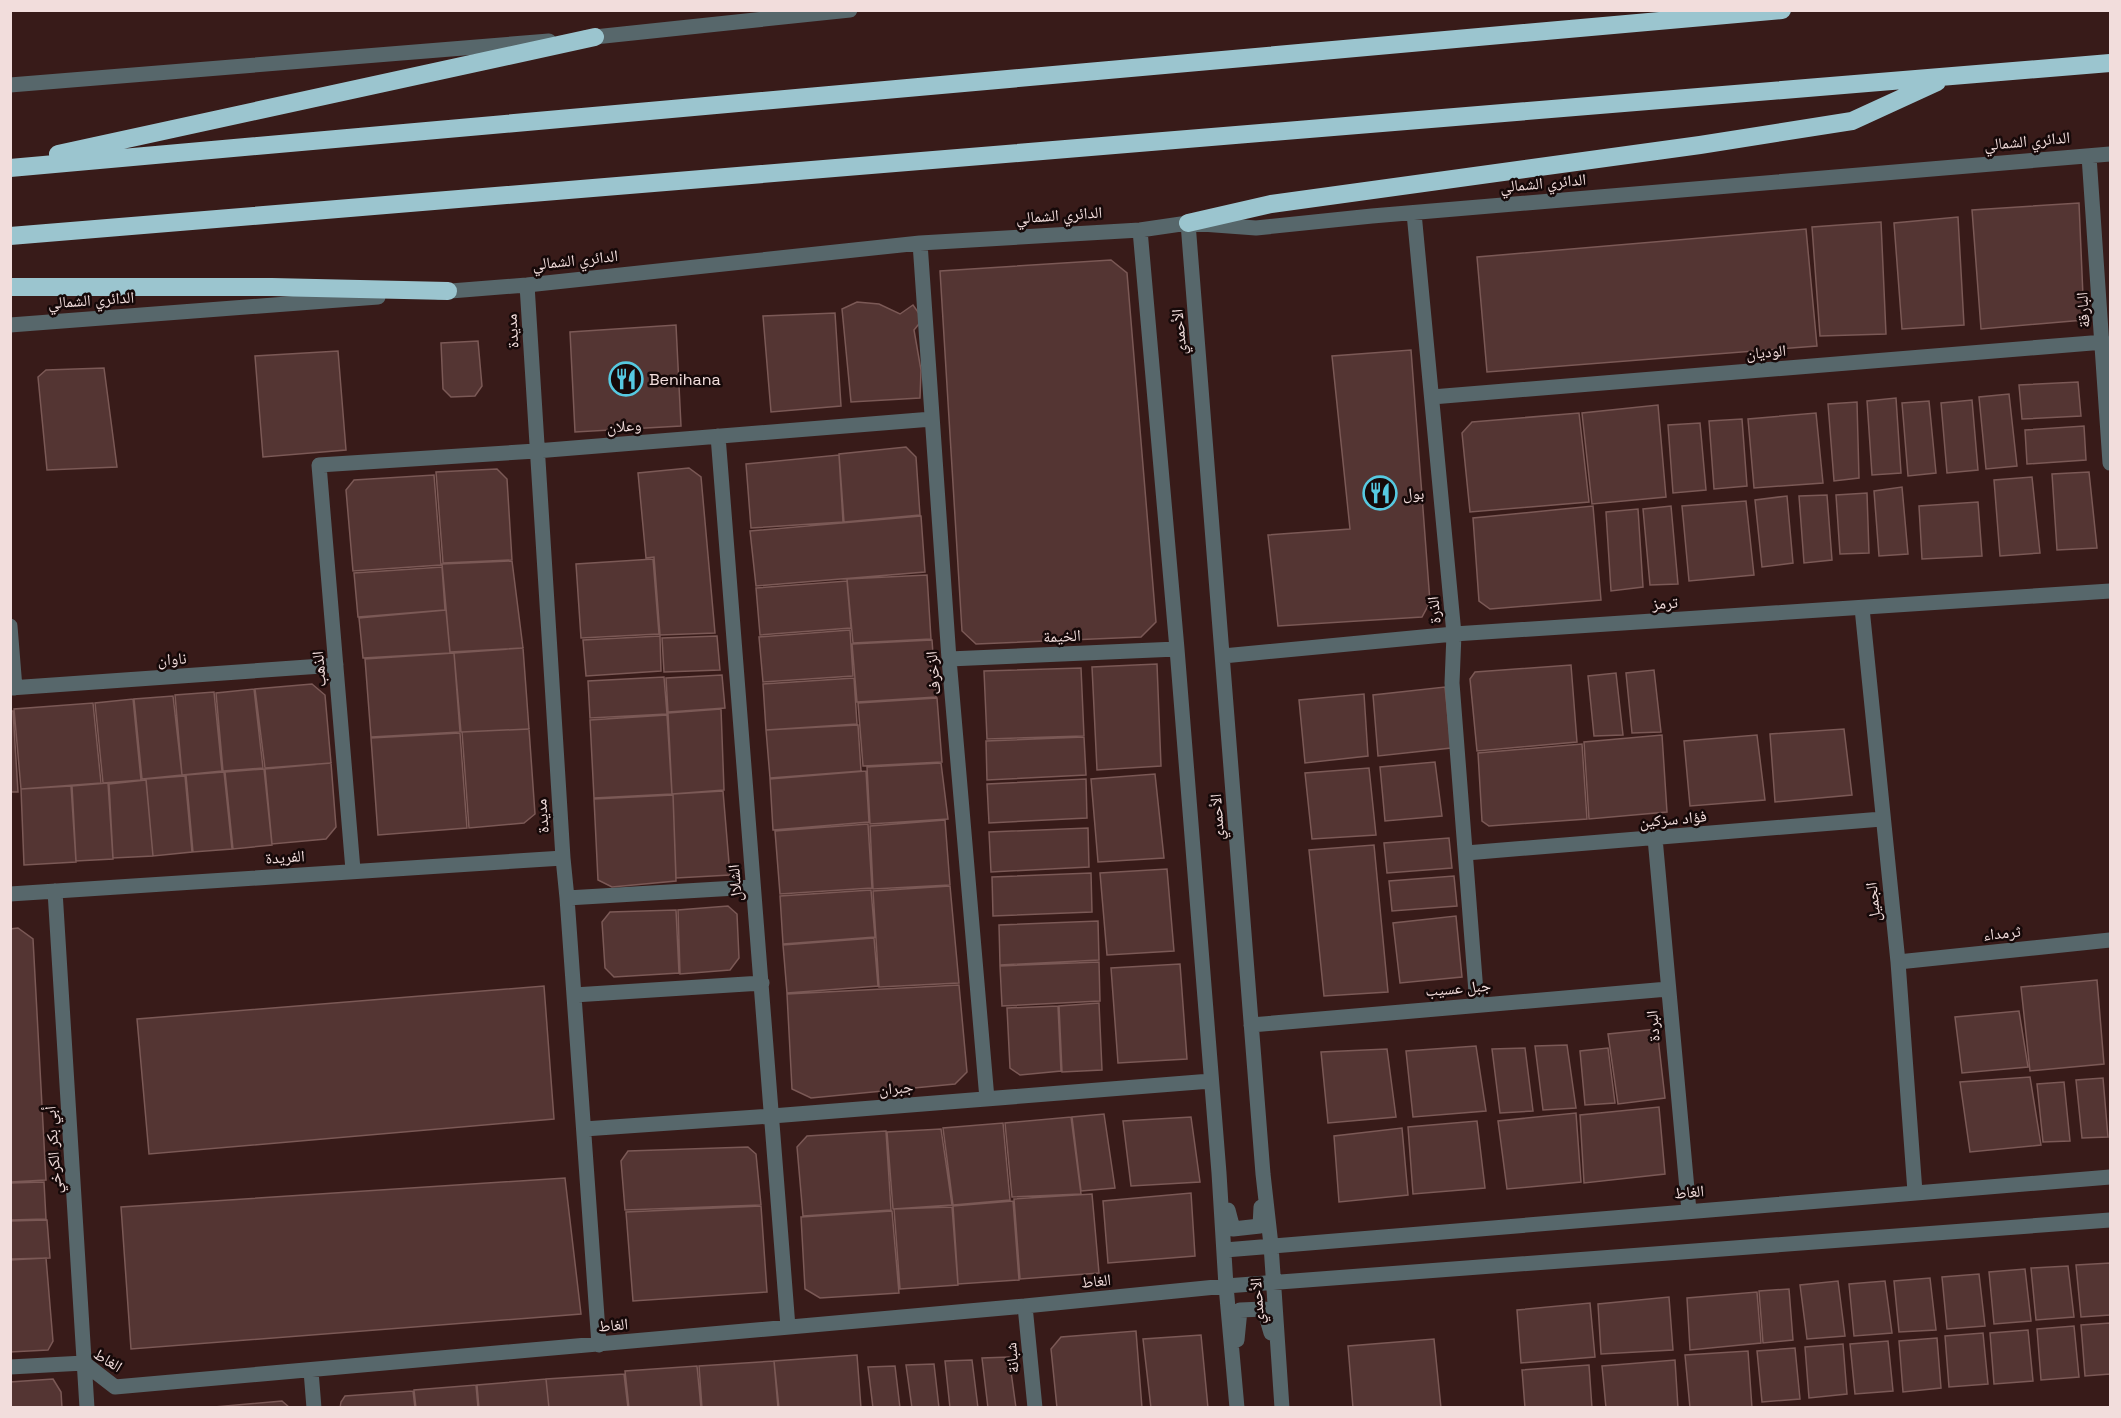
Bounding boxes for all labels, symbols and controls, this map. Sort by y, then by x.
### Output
street label: الدائري الشمالي [1983,127,2071,157]
street label: الدائري الشمالي [1499,169,1587,199]
street label: الدائري الشمالي [1015,202,1103,231]
street label: الدائري الشمالي [531,245,619,277]
street label: الدائري الشمالي [47,287,135,316]
street label: البارقة [2071,291,2095,329]
street label: الأحمدي [1167,308,1194,356]
street label: مديدة [501,313,523,349]
street label: الوديان [1745,340,1787,364]
restaurant icon: Benihana [608,361,644,397]
place label: Benihana [649,369,721,390]
street label: وعلان [606,414,642,438]
restaurant icon: بول [1362,475,1398,511]
place label: بول [1403,483,1424,504]
street label: ترمز [1650,592,1679,614]
street label: الذرة [1422,595,1446,625]
street label: الخيمة [1043,625,1081,647]
street label: ناوان [157,648,187,670]
street label: الذهب [307,650,331,688]
street label: الزخرف [921,650,945,696]
street label: الأحمدي [1205,793,1231,841]
street label: مديدة [530,798,554,834]
street label: فؤاد سزكين [1638,806,1708,832]
street label: الفريدة [265,845,305,869]
street label: الشلال [723,864,747,902]
street label: الجميل [1860,881,1886,923]
street label: ثرمداء [1982,921,2022,945]
street label: جبل عسيب [1424,975,1492,1001]
street label: البردة [1641,1009,1665,1043]
street label: جبران [878,1076,914,1100]
street label: أبي بكر الكرخي [39,1105,69,1195]
street label: الغاط [1673,1180,1705,1204]
street label: الغاط [1080,1269,1112,1293]
street label: الأحمدي [1245,1277,1271,1325]
street label: الغاط [597,1313,629,1337]
street label: شبانة [1000,1342,1024,1374]
street label: الغاط [90,1343,126,1377]

